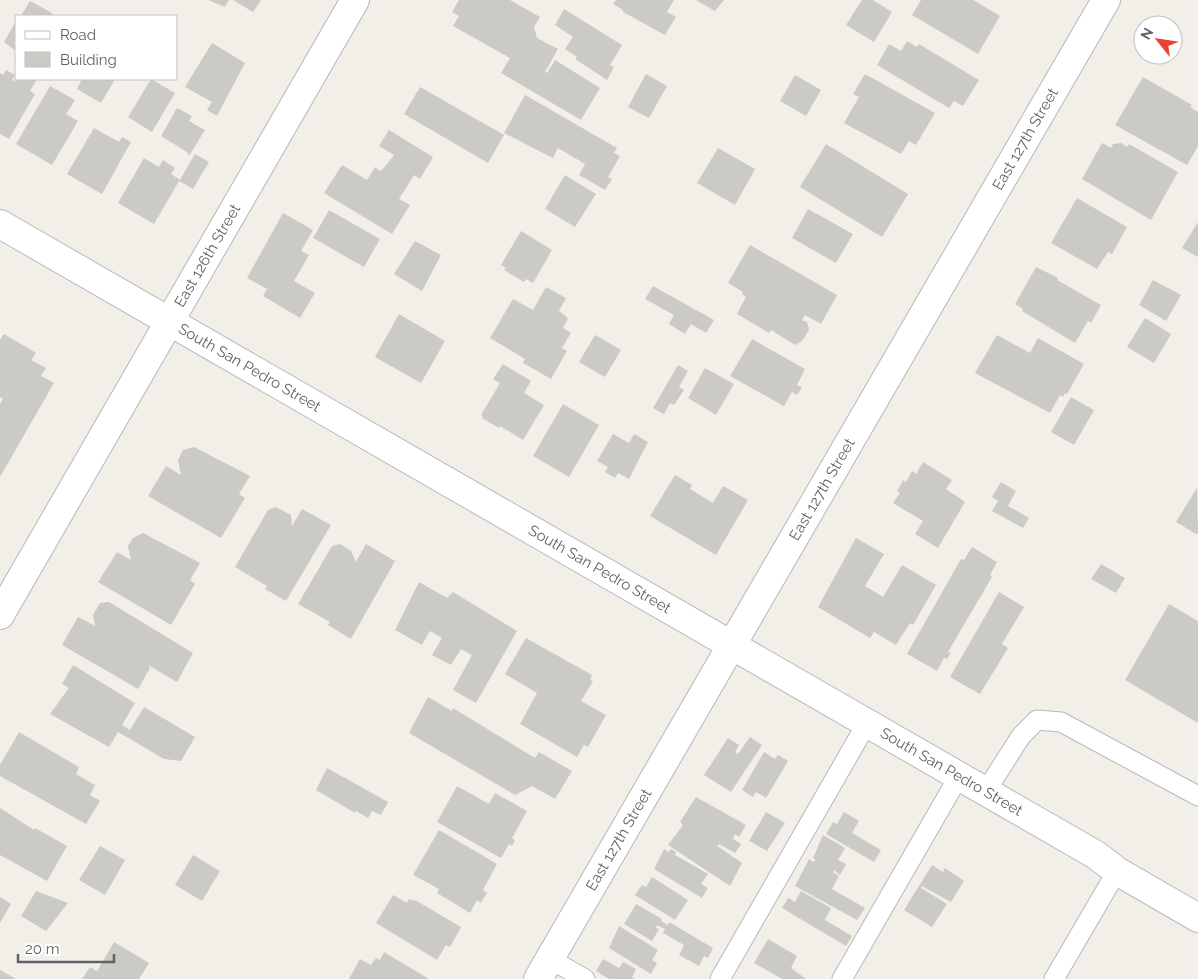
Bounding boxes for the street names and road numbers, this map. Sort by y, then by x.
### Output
street label: East 127th Street [989,85,1062,193]
street label: East 126th Street [171,201,244,310]
street label: South San Pedro Street [175,320,324,416]
street label: East 127th Street [785,435,859,544]
street label: South San Pedro Street [525,521,674,617]
street label: South San Pedro Street [877,724,1026,820]
street label: East 127th Street [582,786,655,894]

